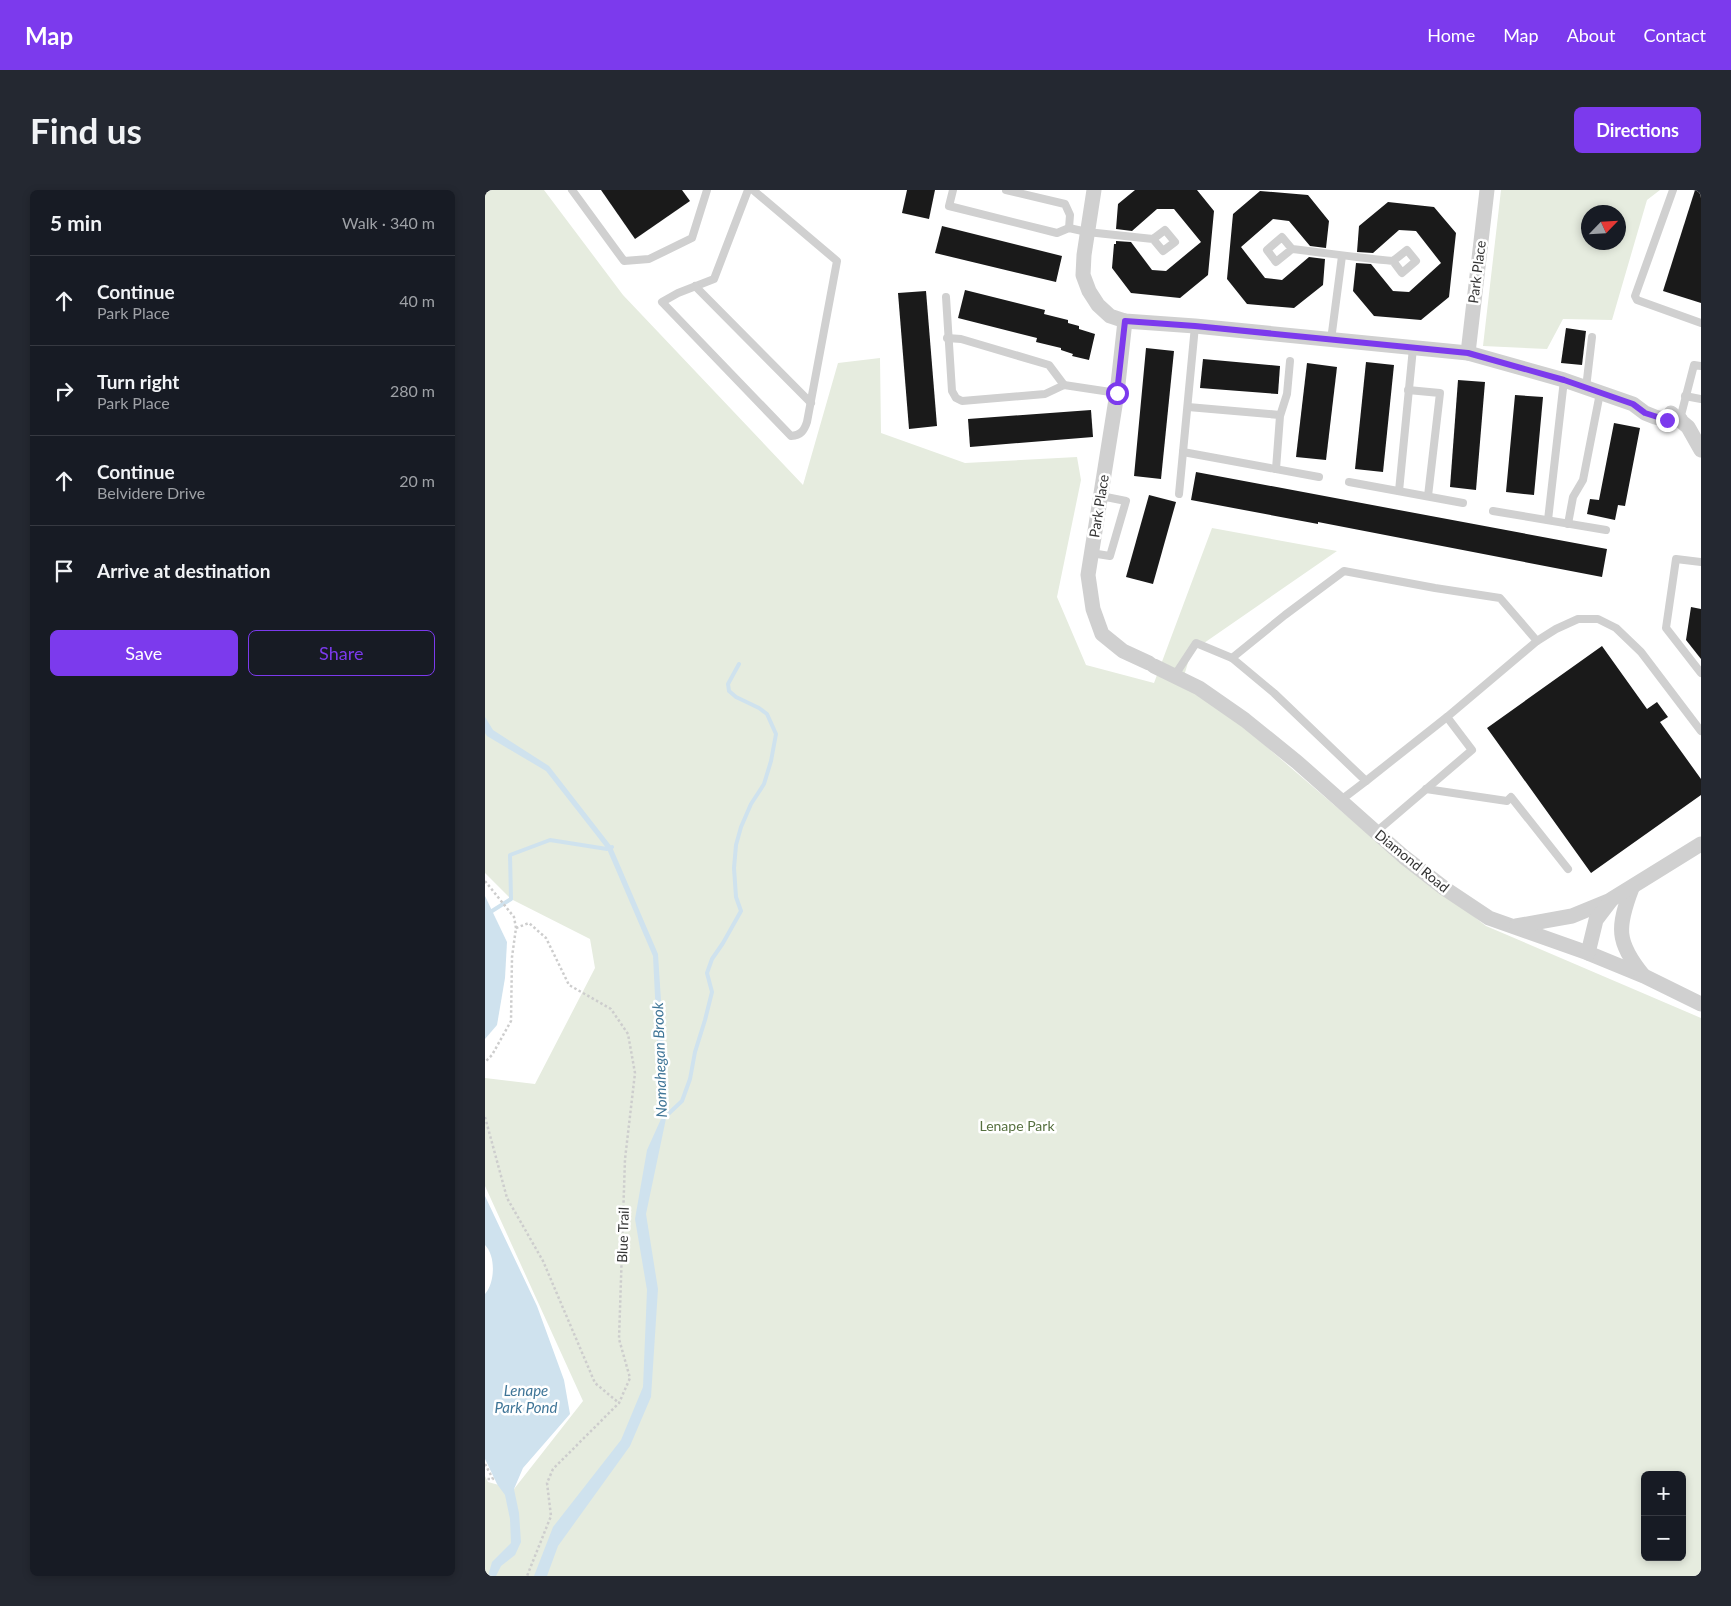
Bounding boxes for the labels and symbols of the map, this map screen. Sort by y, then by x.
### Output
north arrow [1581,205,1626,250]
street label: Park Place [1464,239,1489,304]
route start [1106,382,1129,405]
route end [1656,409,1679,432]
street label: Park Place [1085,473,1112,539]
street label: Diamond Road [1372,826,1453,896]
water label: Nomahegan Brook [648,1001,670,1118]
park label: Lenape Park [979,1117,1055,1134]
street label: Blue Trail [613,1207,632,1263]
water label: Lenape Park Pond [495,1381,558,1416]

